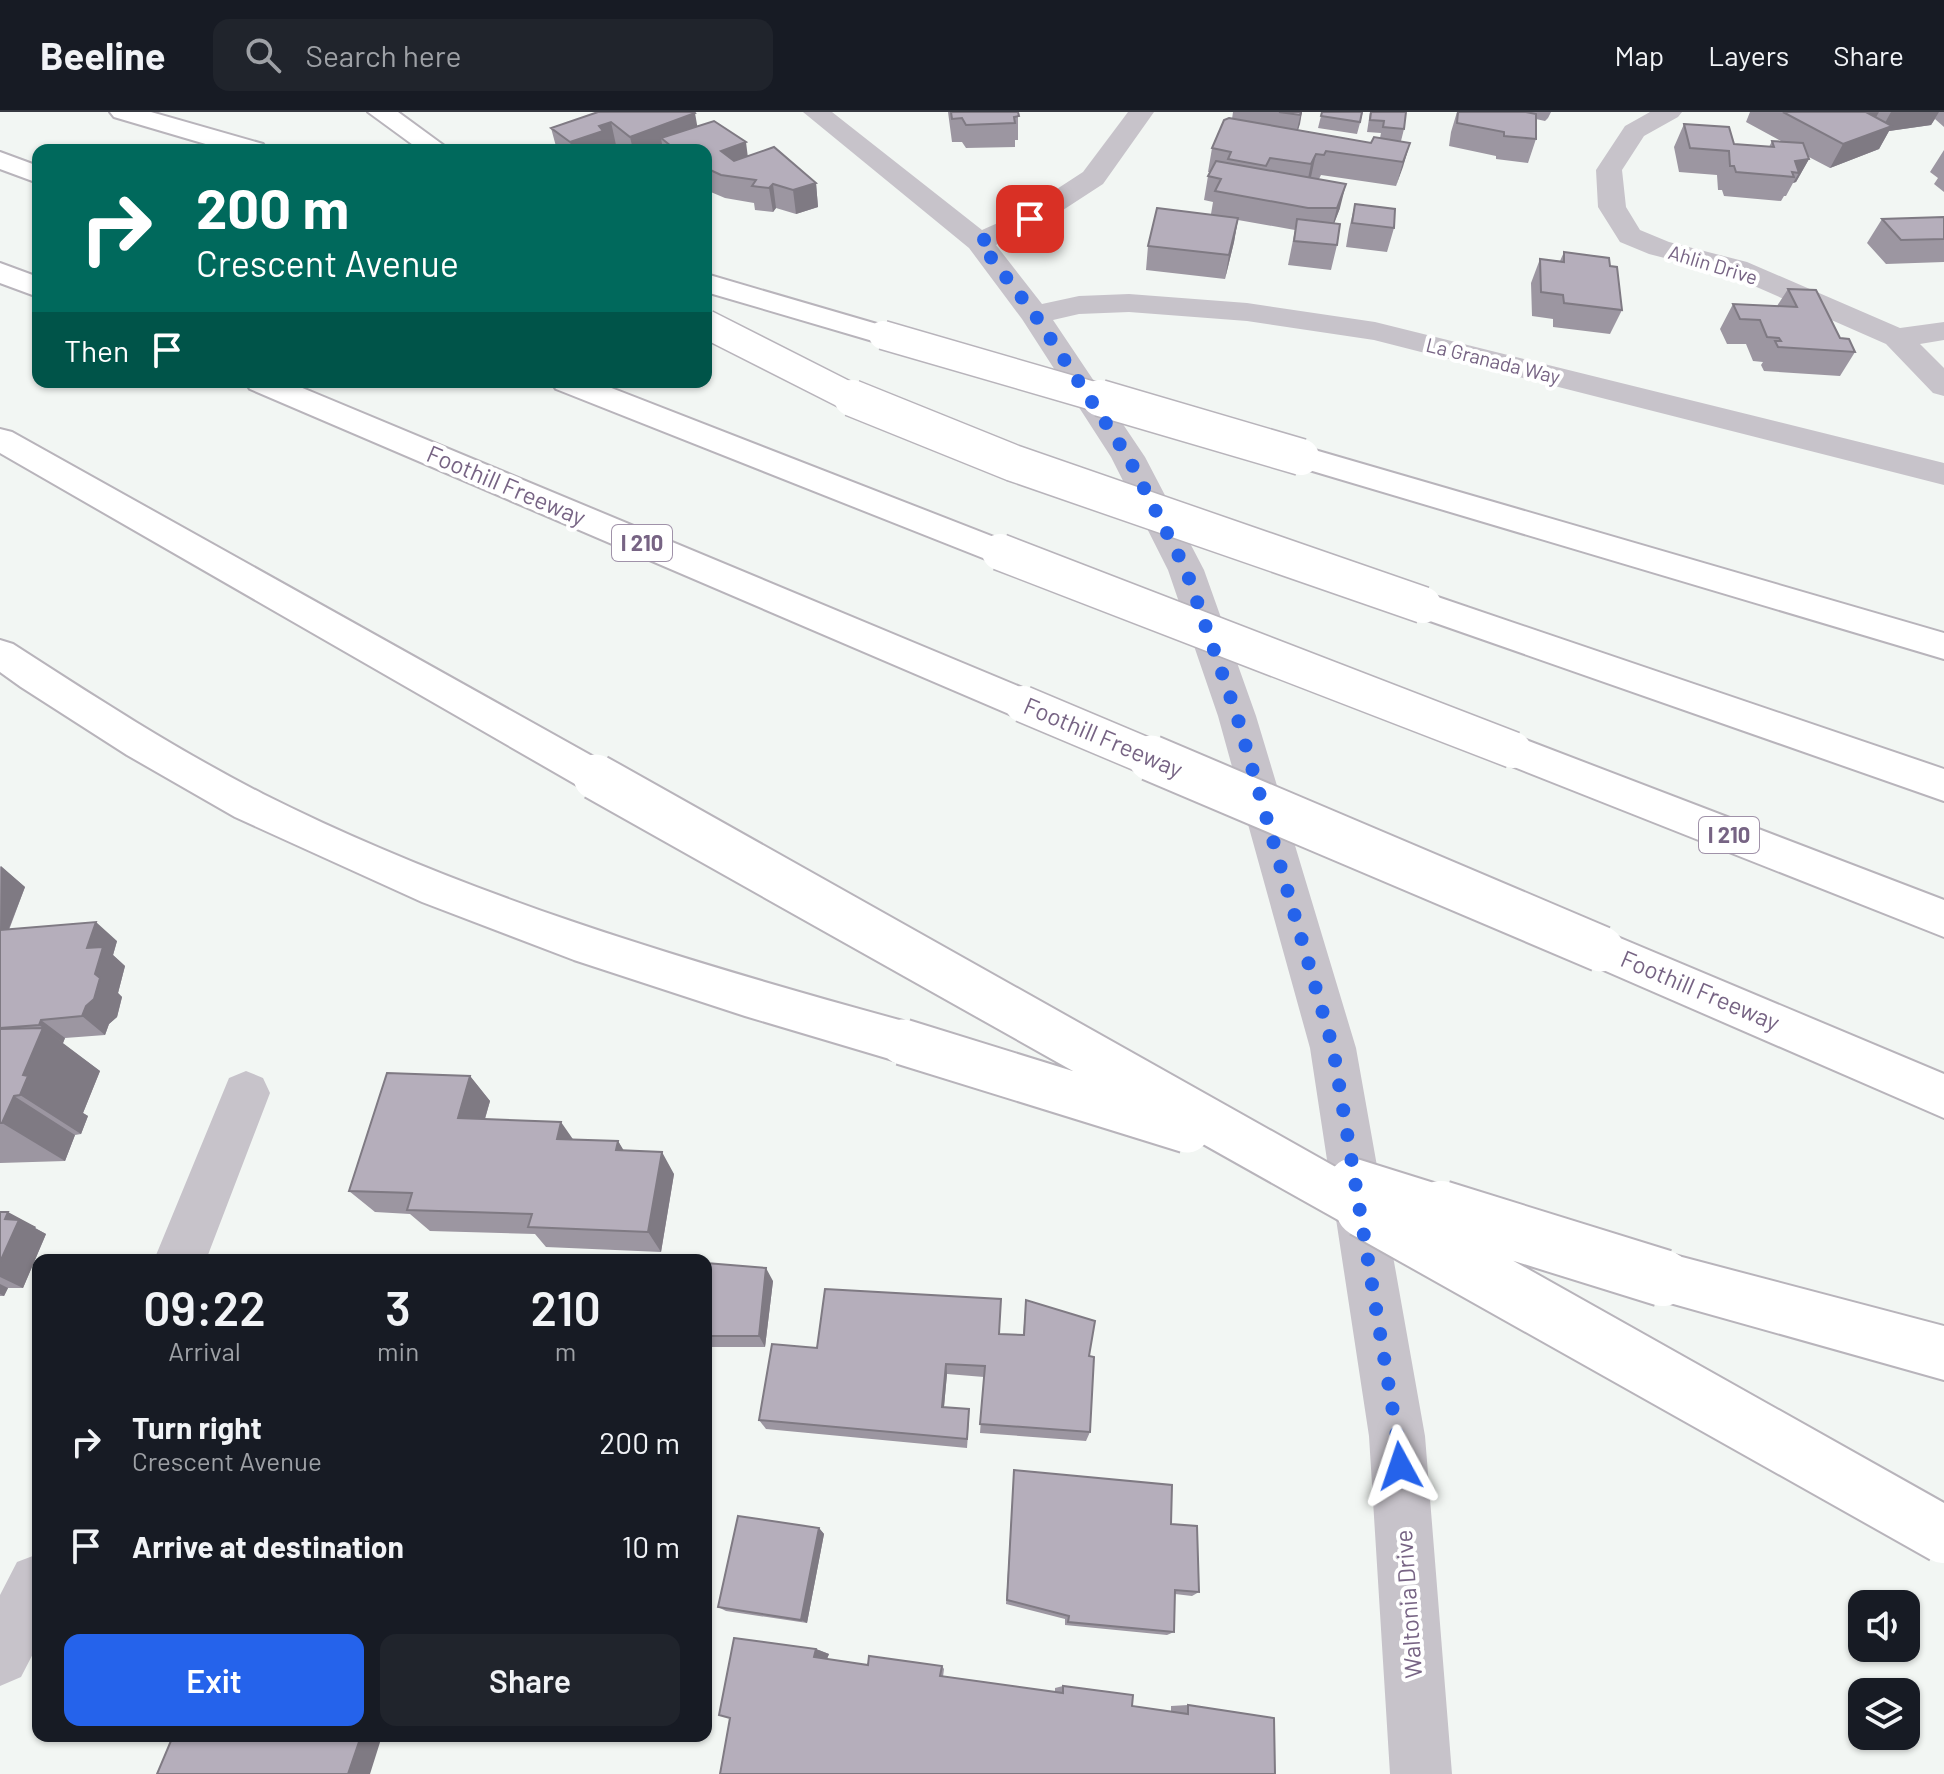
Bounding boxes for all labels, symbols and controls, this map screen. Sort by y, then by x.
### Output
search box [213,19,773,91]
text: Beeline [40,32,165,78]
icon: search [241,33,285,77]
text: Search here [305,37,461,73]
text: Map [1614,38,1664,72]
text: Layers [1708,38,1789,72]
text: Share [1833,38,1904,72]
text: 200 m [196,173,349,240]
icon: right [64,176,168,280]
pin [996,185,1064,253]
icon: arrive [1008,197,1052,241]
street label: Ahlin Drive [1666,239,1761,289]
text: Crescent Avenue [196,241,459,284]
icon: arrive [145,328,189,372]
text: Then [64,332,129,368]
street label: La Granada Way [1424,332,1563,388]
street label: Foothill Freeway [423,438,590,531]
road number: I 210 [612,525,672,561]
street label: Foothill Freeway [1020,690,1187,783]
road number: I 210 [1699,817,1759,853]
street label: Foothill Freeway [1617,943,1784,1036]
text: 09:22 [143,1278,266,1336]
text: 3 [385,1278,411,1336]
text: 210 [530,1278,601,1336]
text: Arrival [168,1335,241,1366]
text: min [377,1335,419,1366]
text: m [555,1335,576,1366]
text: Turn right [132,1409,262,1445]
icon: right [64,1420,108,1464]
text: 200 m [599,1424,680,1460]
position arrow [1358,1424,1442,1508]
text: Crescent Avenue [132,1445,322,1476]
icon: arrive [64,1524,108,1568]
text: Arrive at destination [132,1528,404,1564]
text: 10 m [622,1528,680,1564]
street label: Waltonia Drive [1388,1529,1427,1679]
map controls [1848,1590,1920,1750]
button: sound [1848,1590,1920,1662]
button: Exit [64,1634,364,1726]
button: Share [380,1634,680,1726]
button: layers [1848,1678,1920,1750]

